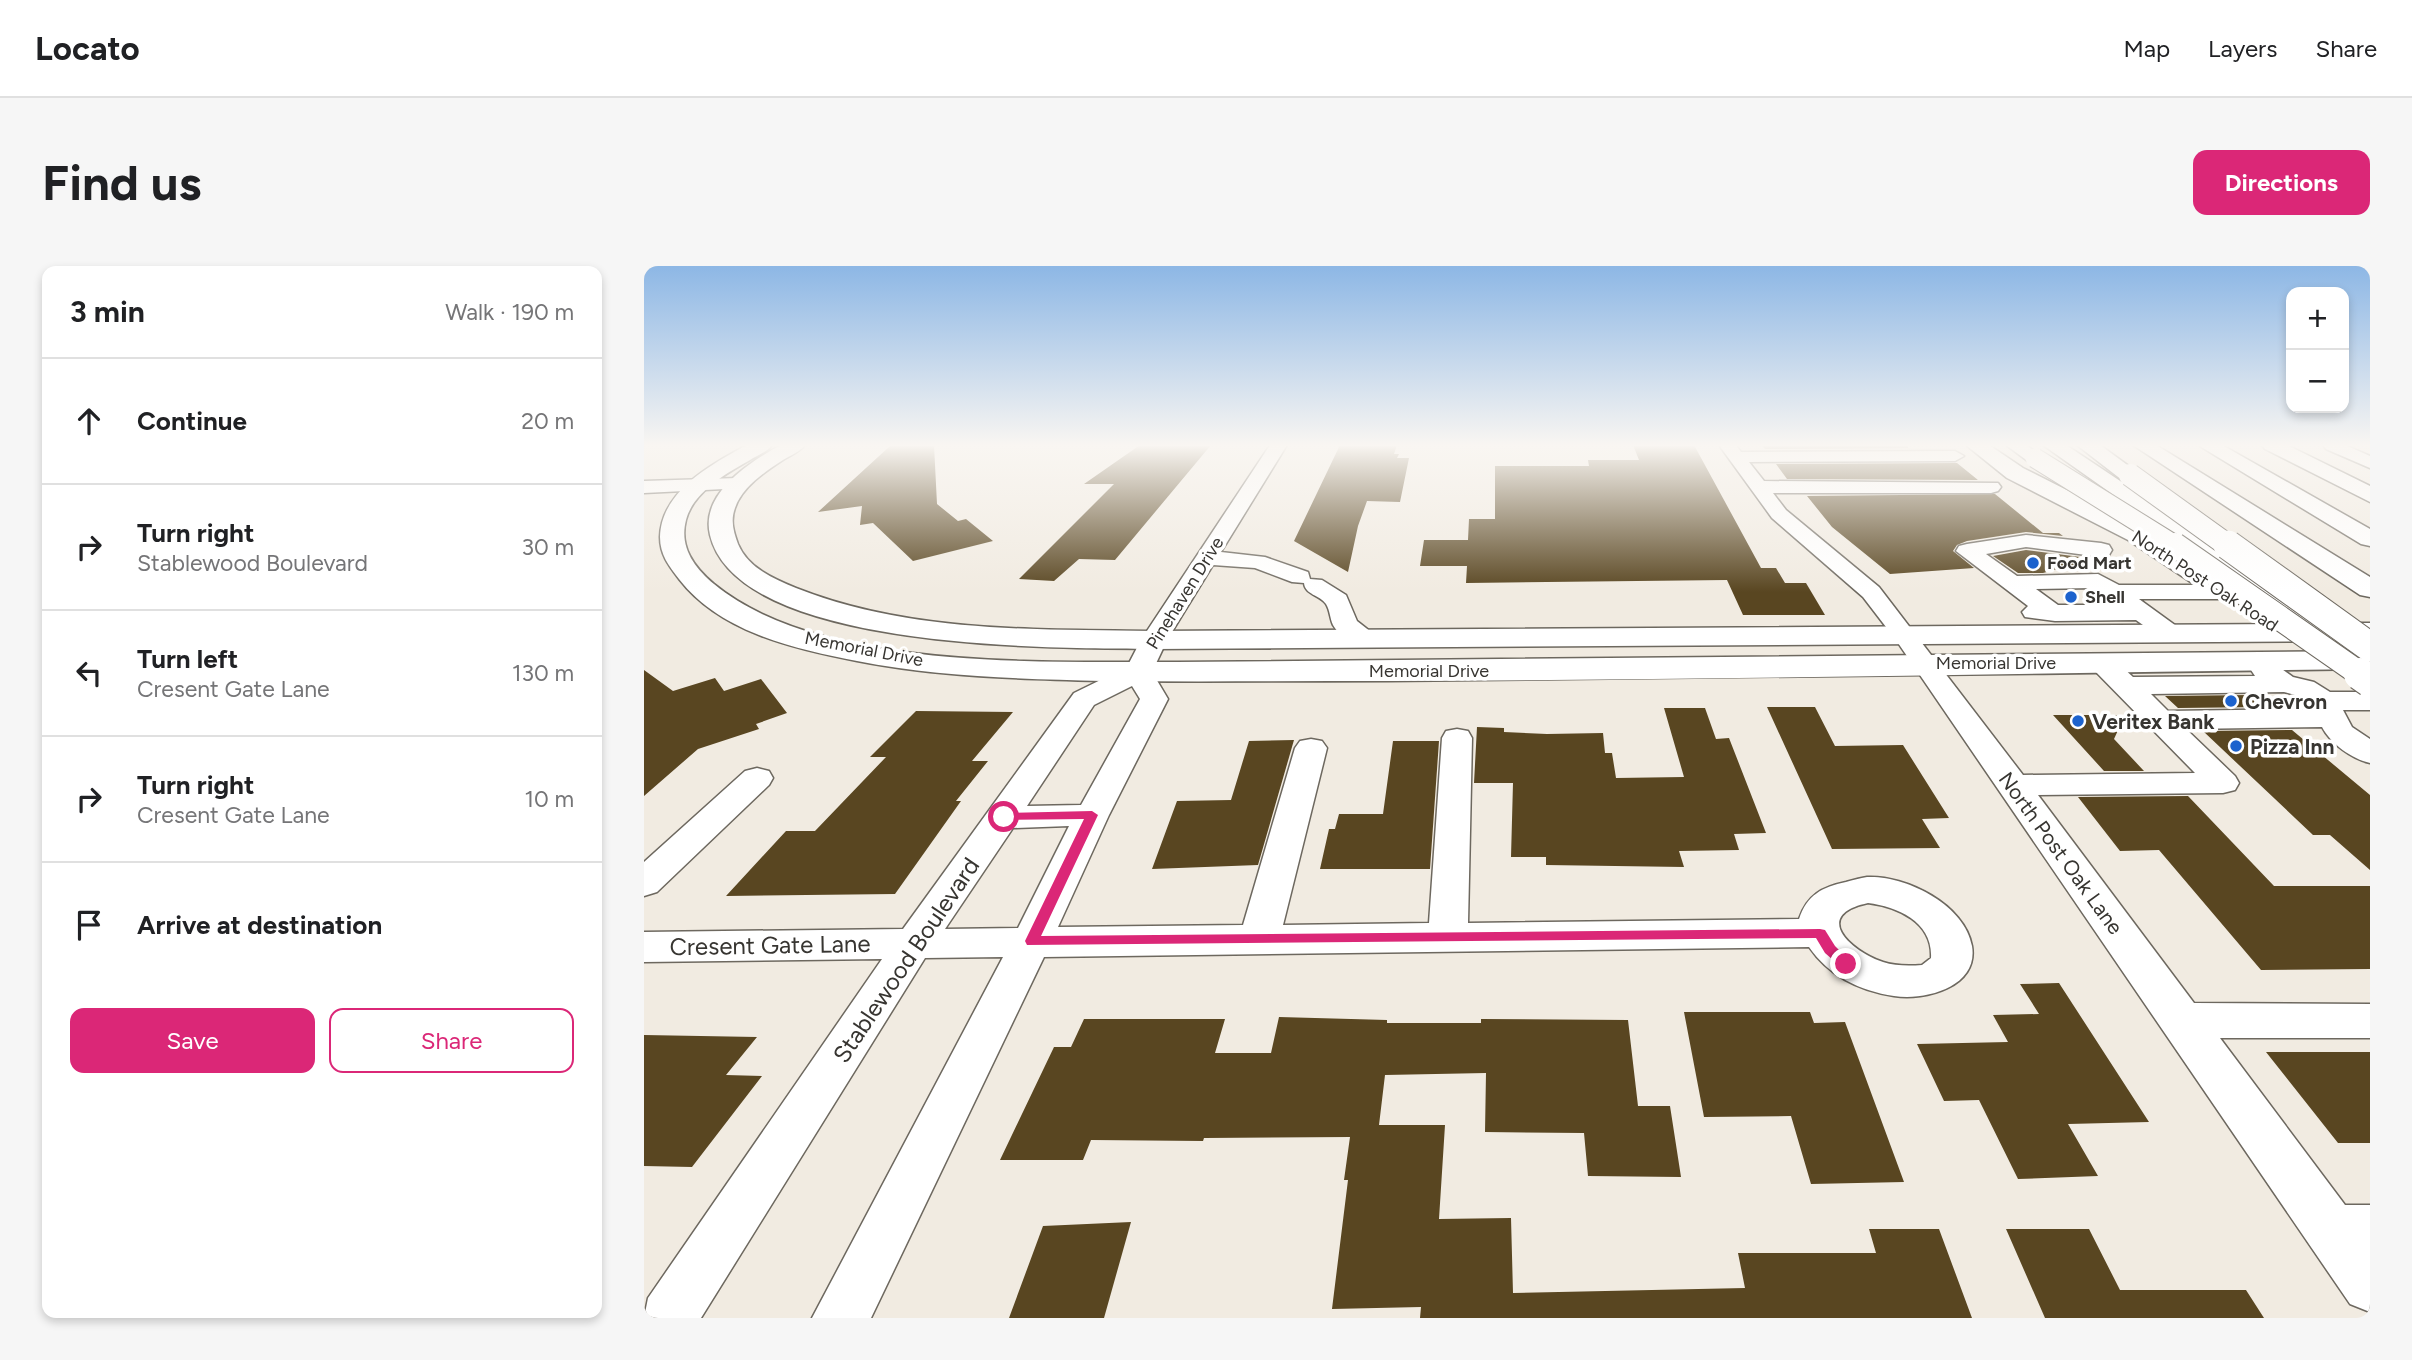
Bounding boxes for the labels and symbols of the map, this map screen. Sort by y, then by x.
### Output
street label: North Post Oak Road [2128,526,2282,636]
street label: Pinehaven Drive [1142,532,1229,653]
place label: Food Mart [2047,552,2132,574]
marker: Food Mart [2025,555,2041,571]
place label: Shell [2085,586,2125,608]
marker: Shell [2063,589,2079,605]
street label: Memorial Drive [803,627,925,671]
street label: Memorial Drive [1936,652,2056,674]
street label: Memorial Drive [1369,660,1489,682]
place label: Chevron [2245,689,2327,714]
marker: Chevron [2223,693,2239,709]
place label: Veritex Bank [2092,709,2215,734]
marker: Veritex Bank [2070,713,2086,729]
place label: Pizza Inn [2250,734,2334,759]
marker: Pizza Inn [2228,738,2244,754]
street label: North Post Oak Lane [1994,767,2128,939]
route start [988,801,1019,832]
street label: Stablewood Boulevard [827,852,985,1068]
street label: Cresent Gate Lane [669,929,871,961]
route end [1830,948,1861,979]

